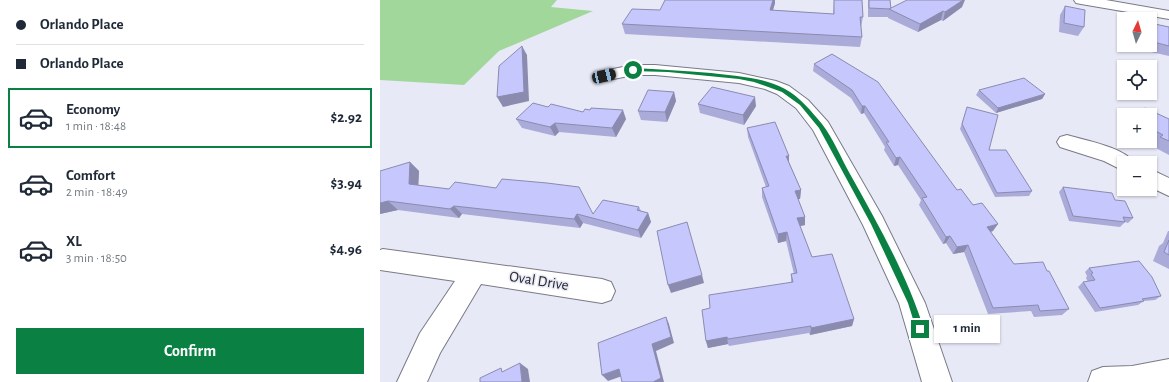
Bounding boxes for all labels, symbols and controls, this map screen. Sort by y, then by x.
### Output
north arrow [1117,12,1157,52]
map controls [1117,12,1157,196]
text: Orlando Place [40,17,124,32]
text: Orlando Place [40,56,124,71]
button: locate [1117,60,1157,100]
route start [624,61,642,79]
car [591,67,617,85]
icon: car [18,100,54,136]
text: Economy [66,102,120,117]
button: + [1117,108,1157,148]
text: $2.92 [330,110,362,125]
text: 1 min · 18:48 [66,120,126,133]
button: − [1117,156,1157,196]
icon: car [18,166,54,202]
text: Comfort [66,168,115,183]
text: $3.94 [331,176,362,191]
text: 2 min · 18:49 [66,186,128,199]
icon: car [18,232,54,268]
text: XL [66,234,82,249]
text: $4.96 [330,242,362,257]
text: 3 min · 18:50 [66,252,127,265]
street label: Oval Drive [508,269,570,293]
callout: 1 min [934,315,1000,343]
route end [911,320,929,338]
text: 1 min [953,322,981,335]
button: Confirm [16,328,364,374]

